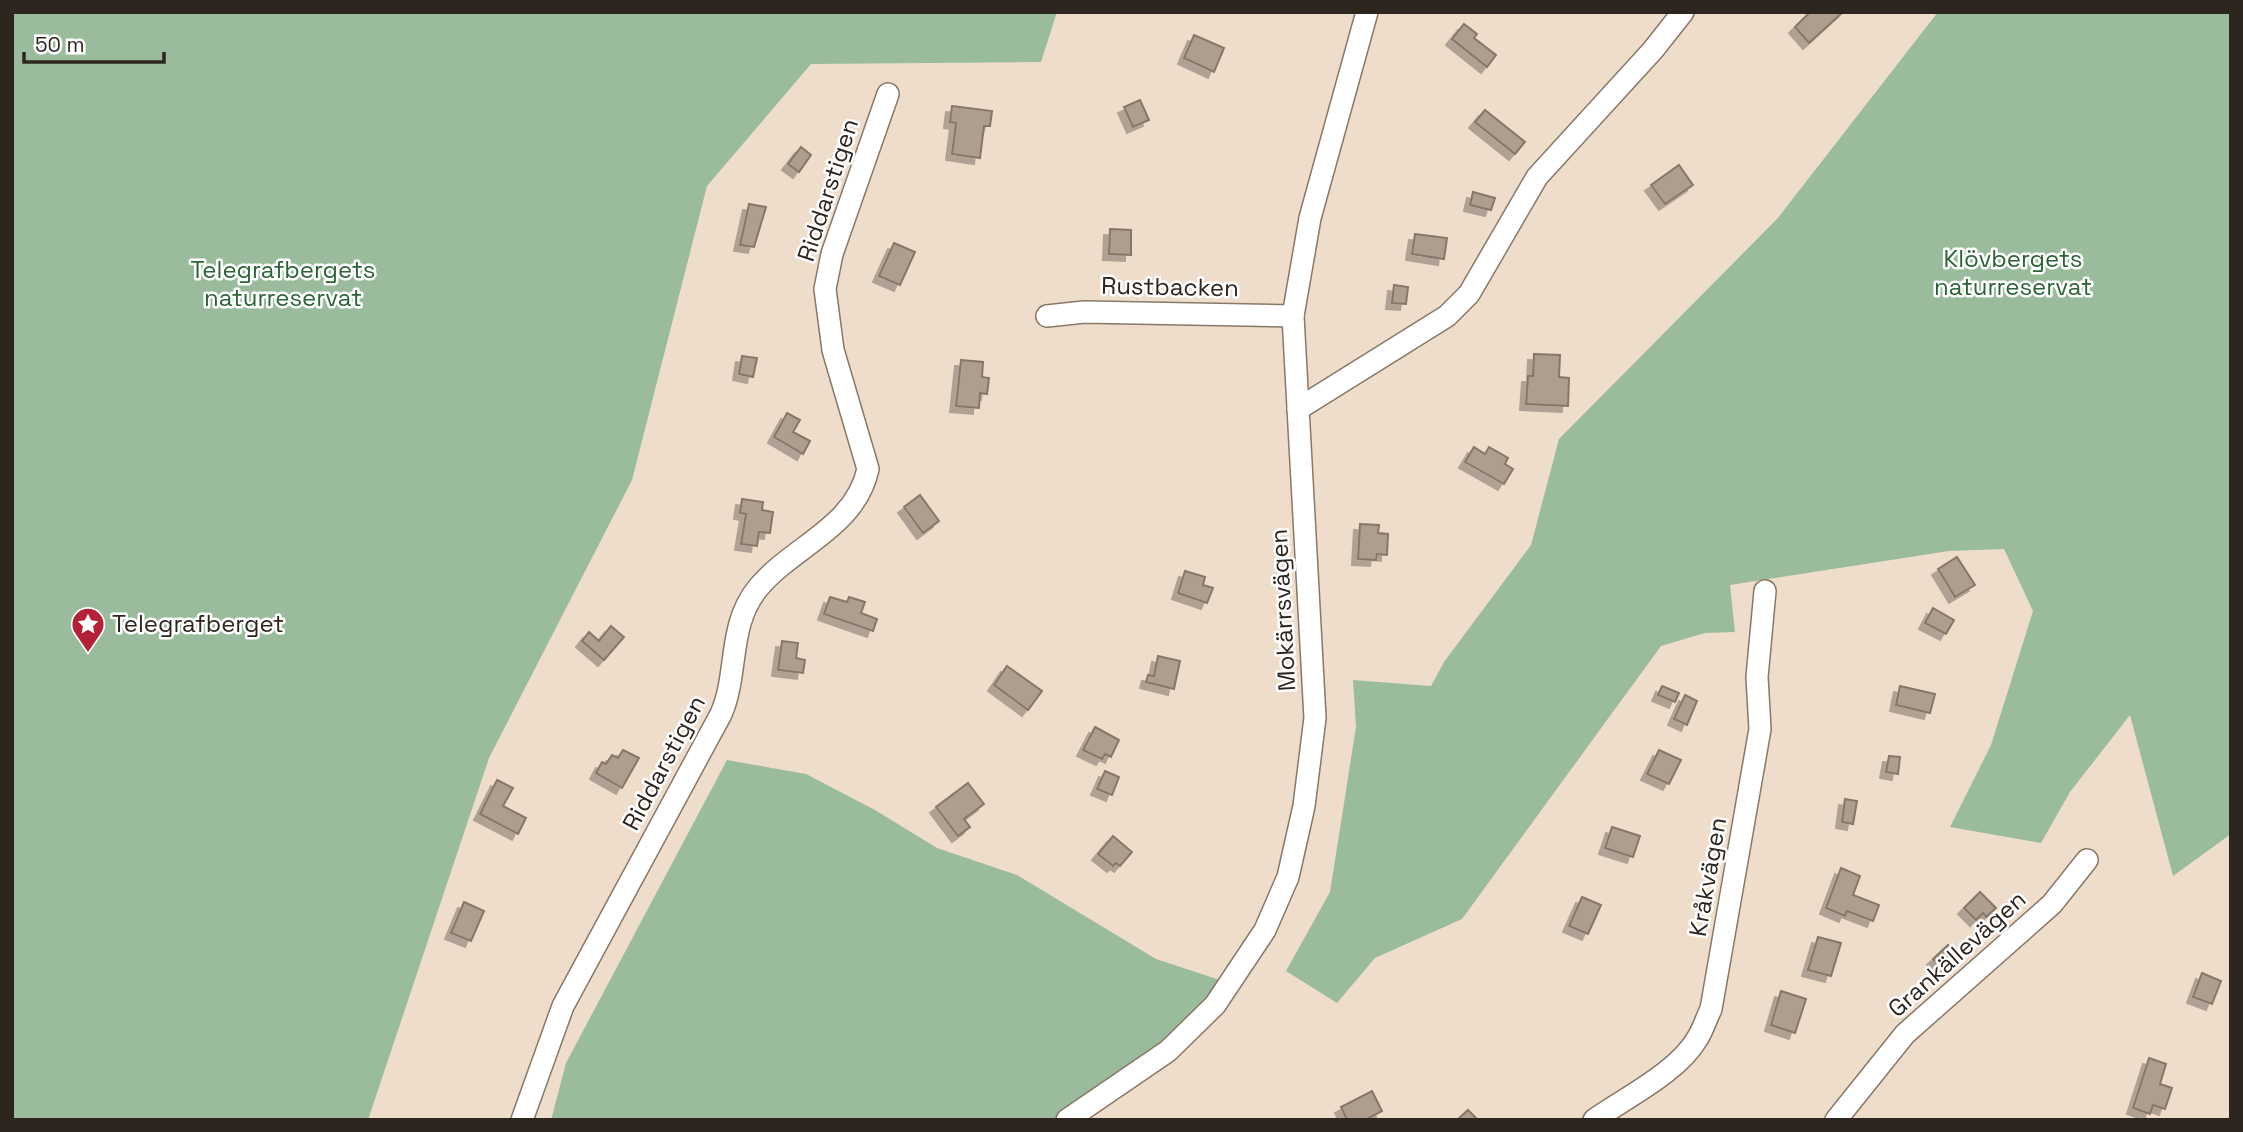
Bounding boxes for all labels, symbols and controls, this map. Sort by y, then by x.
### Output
scale bar [24,21,164,65]
text: 50 m [35,31,85,58]
street label: Riddarstigen [790,115,865,265]
park label: Klövbergets naturreservat [1934,243,2092,302]
park label: Telegrafbergets naturreservat [191,254,375,313]
street label: Rustbacken [1101,270,1239,303]
street label: Mokärrsvägen [1263,528,1302,692]
place icon: Telegrafberget [69,605,107,654]
place label: Telegrafberget [112,608,284,639]
street label: Riddarstigen [615,690,712,835]
street label: Kråkvägen [1682,815,1733,939]
street label: Grankällevägen [1881,883,2032,1024]

